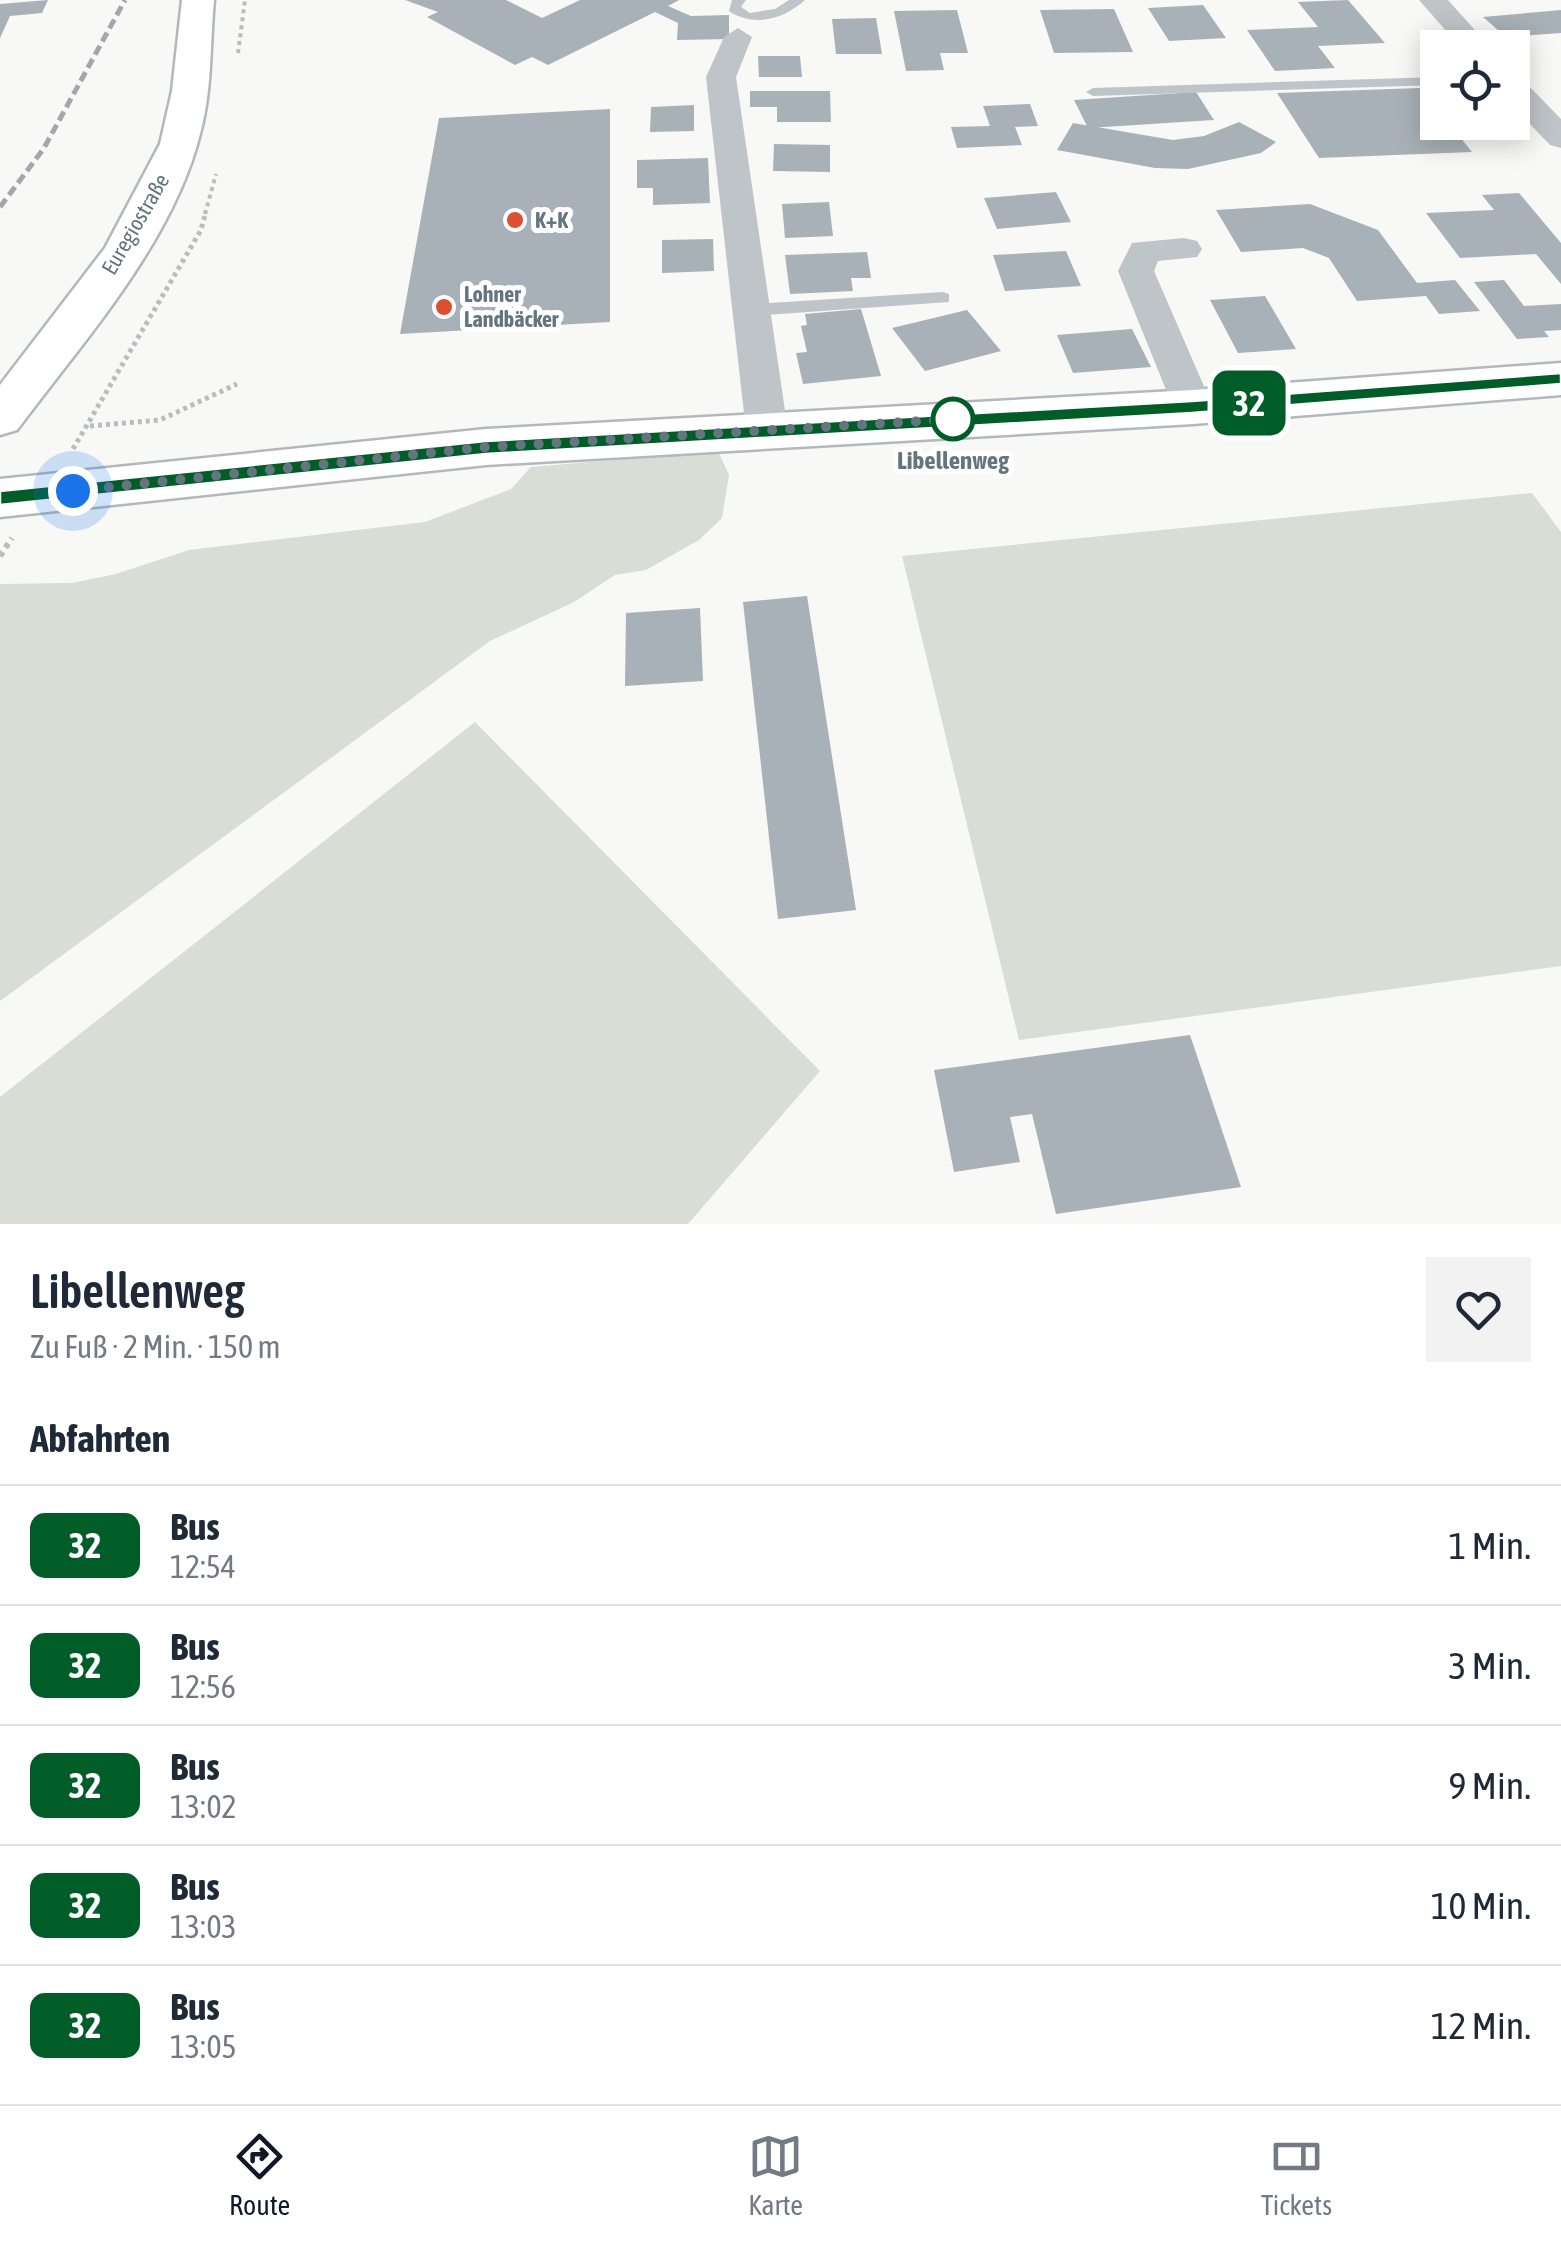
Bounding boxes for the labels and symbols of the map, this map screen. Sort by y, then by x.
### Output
street label: Euregiostraße [96,169,174,279]
place label: K+K [535,207,568,233]
marker: K+K [504,209,526,231]
place label: Lohner Landbäcker [464,281,559,332]
marker: Lohner Landbäcker [433,296,455,318]
line badge: 32 [1204,370,1294,436]
marker: Libellenweg [932,398,974,440]
place label: Libellenweg [897,446,1009,474]
your location [48,466,98,516]

